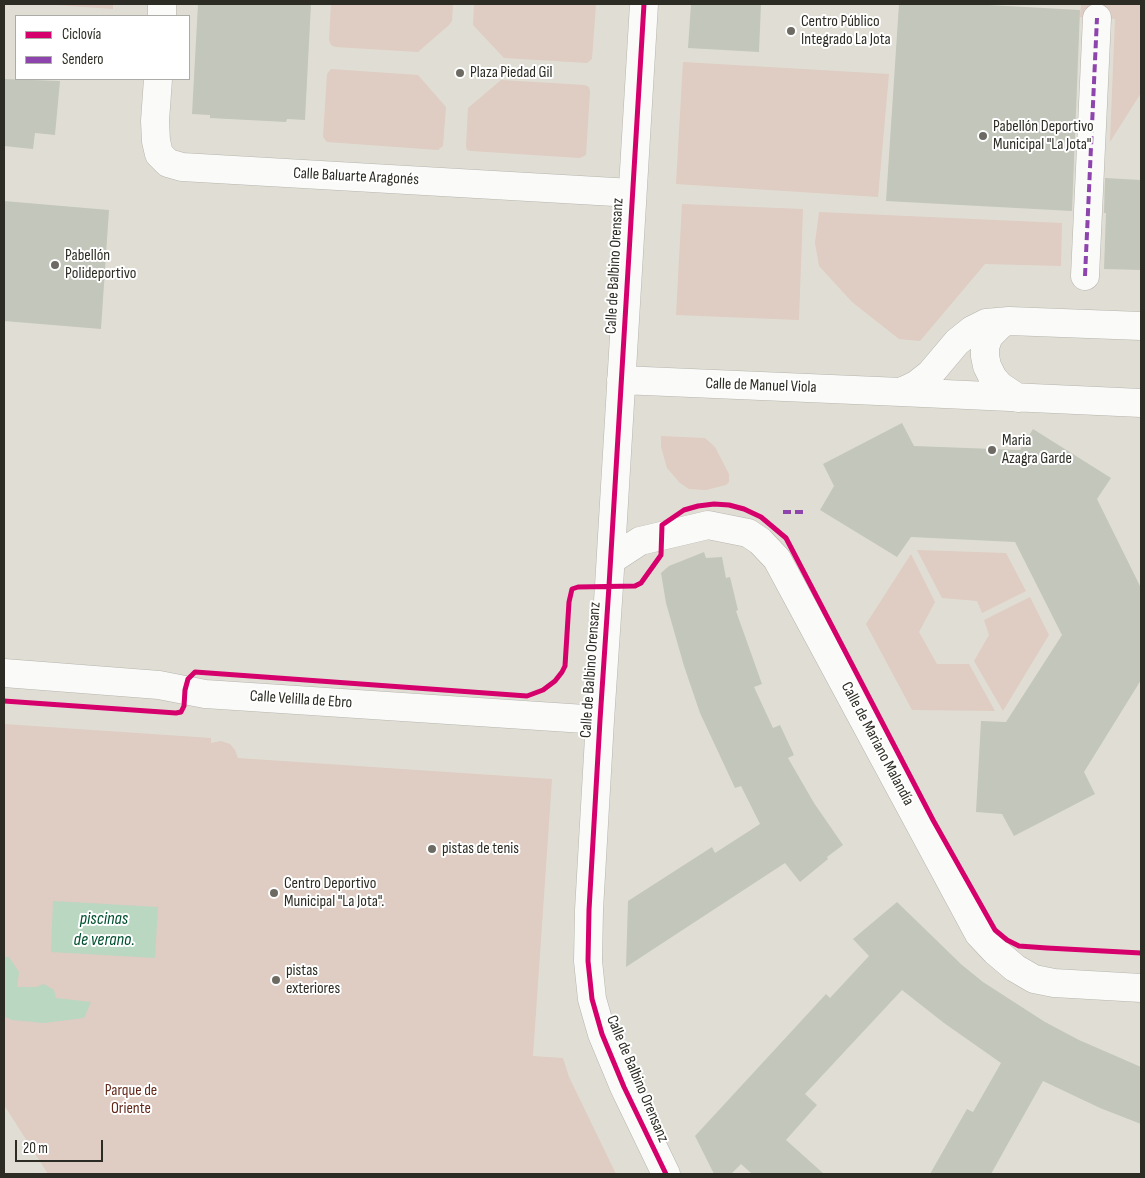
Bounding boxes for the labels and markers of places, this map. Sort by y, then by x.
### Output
place label: Centro Público Integrado La Jota [801,12,891,50]
marker: Centro Público Integrado La Jota [785,25,797,37]
place label: Plaza Piedad Gil [470,63,553,83]
marker: Plaza Piedad Gil [454,67,466,79]
place label: Pabellón Deportivo Municipal "La Jota" [993,117,1094,155]
marker: Pabellón Deportivo Municipal "La Jota" [977,130,989,142]
place label: Pabellón Polideportivo [65,246,136,284]
marker: Pabellón Polideportivo [49,259,61,271]
place label: Maria Azagra Garde [1002,431,1072,469]
marker: Maria Azagra Garde [986,444,998,456]
place label: pistas de tenis [442,839,519,859]
marker: pistas de tenis [426,843,438,855]
place label: Centro Deportivo Municipal "La Jota". [284,874,384,912]
marker: Centro Deportivo Municipal "La Jota". [268,887,280,899]
place label: pistas exteriores [286,961,340,999]
marker: pistas exteriores [270,974,282,986]

